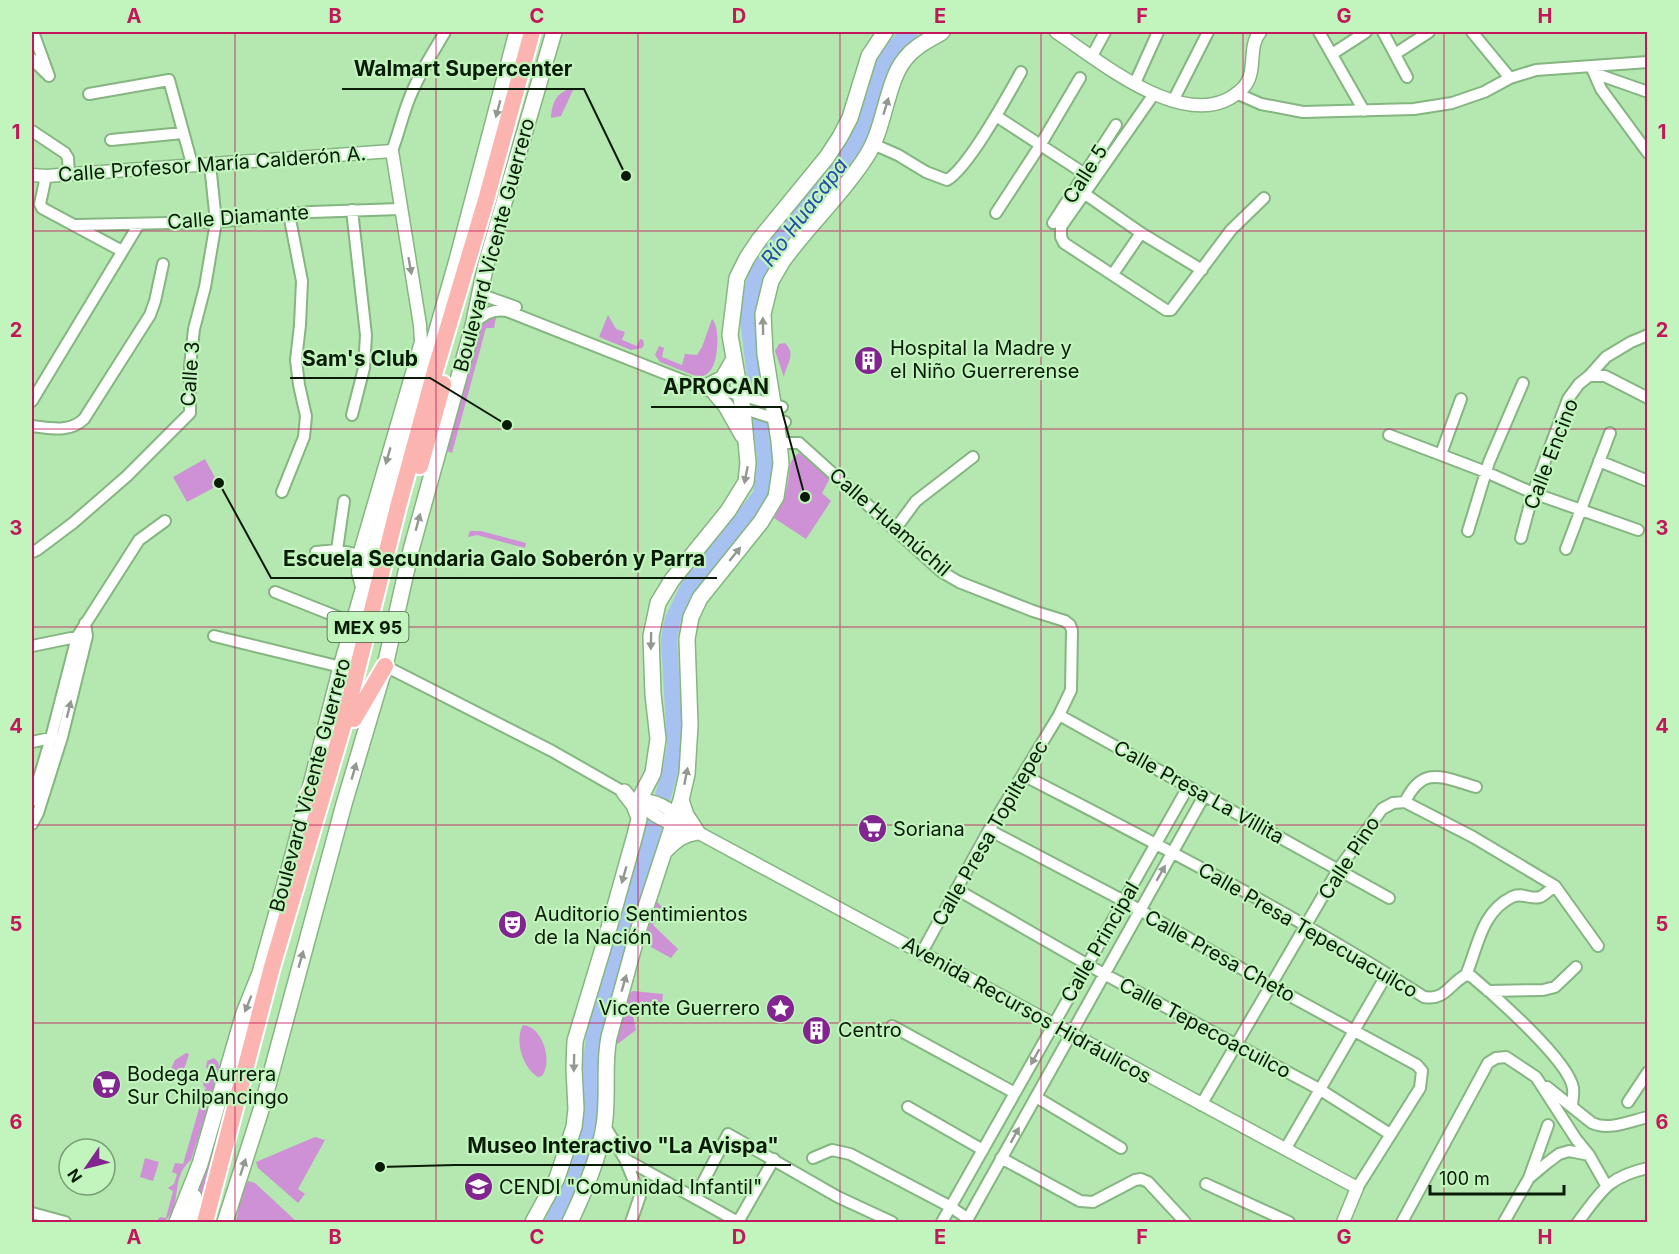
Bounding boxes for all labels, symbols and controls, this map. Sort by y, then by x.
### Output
text: A [127,4,142,28]
text: B [328,4,342,28]
text: C [530,4,544,28]
text: D [732,4,746,28]
text: E [934,4,946,28]
text: F [1136,4,1148,28]
text: G [1336,4,1352,28]
text: H [1538,4,1552,28]
callout: Walmart Supercenter [342,50,584,89]
text: Walmart Supercenter [354,56,573,81]
one-way arrow [882,97,891,115]
one-way arrow [492,99,502,118]
street label: Boulevard Vicente Guerrero [449,115,539,375]
text: 1 [12,120,20,144]
text: 1 [1658,120,1666,144]
street label: Calle 5 [1058,140,1112,208]
street label: Calle Profesor María Calderón A. [57,141,367,187]
water label: Río Huacapa [755,153,853,271]
street label: Calle Diamante [166,200,310,234]
one-way arrow [406,257,415,276]
one-way arrow [758,317,768,336]
text: 2 [10,318,22,342]
text: 2 [1656,318,1668,342]
place label: Hospital la Madre y el Niño Guerrerense [890,336,1079,383]
callout: Sam's Club [290,339,430,378]
street label: Calle 3 [176,341,204,407]
building icon: Hospital la Madre y el Niño Guerrerense [853,344,885,376]
text: Sam's Club [302,346,418,371]
callout: APROCAN [651,368,781,407]
text: APROCAN [663,374,769,399]
street label: Calle Encino [1519,395,1583,513]
one-way arrow [383,447,392,465]
street label: Calle Huamúchil [824,463,956,581]
one-way arrow [741,466,750,485]
one-way arrow [414,512,423,530]
text: 3 [10,516,22,540]
text: 3 [1656,516,1668,540]
callout: Escuela Secundaria Galo Soberón y Parra [271,539,717,578]
text: Escuela Secundaria Galo Soberón y Parra [283,546,705,571]
one-way arrow [729,546,742,562]
road number: MEX 95 [328,612,409,642]
one-way arrow [647,631,656,650]
street label: Boulevard Vicente Guerrero [265,655,355,915]
one-way arrow [65,700,74,718]
text: 4 [9,714,23,738]
text: 4 [1655,714,1669,738]
street label: Calle Presa La Villita [1110,735,1288,849]
street label: Calle Presa Topiltepec [927,736,1053,930]
one-way arrow [350,762,359,780]
one-way arrow [682,766,691,785]
street label: Calle Pino [1313,812,1385,904]
supermarket icon: Soriana [856,813,888,845]
place label: Soriana [893,817,965,841]
street label: Calle Presa Tepecuacuilco [1194,857,1422,1003]
one-way arrow [1155,865,1166,881]
one-way arrow [618,866,628,885]
street label: Calle Principal [1056,878,1144,1006]
place label: Auditorio Sentimientos de la Nación [534,902,748,949]
street label: Calle Presa Cheto [1141,905,1299,1007]
theatre icon: Auditorio Sentimientos de la Nación [497,909,529,941]
text: 5 [10,912,22,936]
text: 5 [1656,912,1668,936]
street label: Avenida Recursos Hidráulicos [898,931,1156,1089]
one-way arrow [297,950,306,968]
street label: Calle Tepecoacuilco [1115,973,1295,1083]
one-way arrow [620,974,629,992]
place icon: Vicente Guerrero [765,992,797,1024]
one-way arrow [243,995,252,1013]
place label: Vicente Guerrero [599,996,760,1020]
building icon: Centro [801,1014,833,1046]
place label: Centro [838,1018,902,1042]
one-way arrow [1030,1049,1040,1066]
one-way arrow [569,1054,579,1073]
place label: Bodega Aurrera Sur Chilpancingo [127,1062,289,1109]
supermarket icon: Bodega Aurrera Sur Chilpancingo [90,1069,122,1101]
text: 6 [10,1110,23,1134]
text: 6 [1656,1110,1669,1134]
callout: Museo Interactivo "La Avispa" [455,1126,791,1165]
one-way arrow [1009,1127,1020,1143]
text: Museo Interactivo "La Avispa" [467,1133,779,1158]
north arrow [57,1137,117,1197]
one-way arrow [239,1158,248,1176]
scale bar [1430,1158,1564,1196]
text: N [63,1165,86,1186]
text: 100 m [1439,1168,1490,1189]
school or university icon: CENDI "Comunidad Infantil" [462,1171,494,1203]
place label: CENDI "Comunidad Infantil" [499,1175,762,1199]
text: A [127,1225,142,1249]
text: B [328,1225,342,1249]
text: C [530,1225,544,1249]
text: D [732,1225,746,1249]
text: E [934,1225,946,1249]
text: F [1136,1225,1148,1249]
text: G [1336,1225,1352,1249]
text: H [1538,1225,1552,1249]

